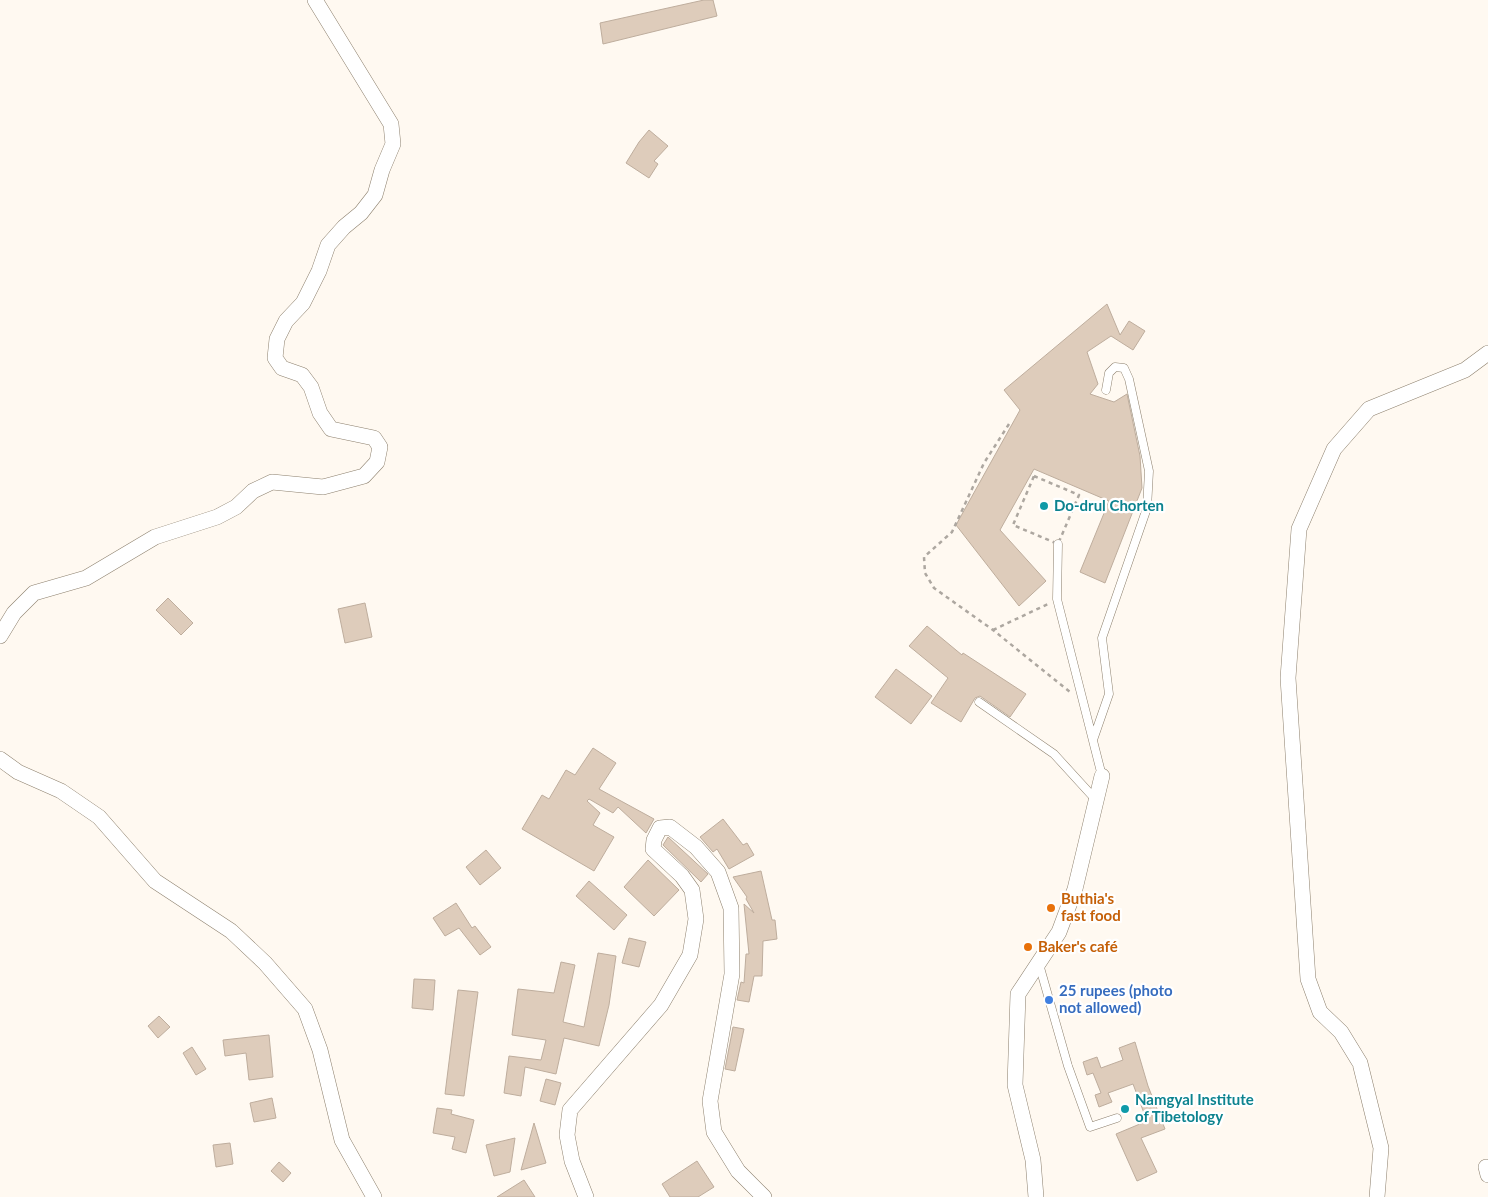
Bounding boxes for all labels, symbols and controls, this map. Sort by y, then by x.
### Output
place label: Do-drul Chorten [1054,496,1164,514]
marker: Do-drul Chorten [1038,500,1050,512]
place label: Buthia's fast food [1061,889,1121,924]
marker: Buthia's fast food [1045,902,1057,914]
place label: Baker's café [1038,937,1118,955]
marker: Baker's café [1022,941,1034,953]
place label: 25 rupees (photo not allowed) [1059,981,1173,1016]
marker: 25 rupees (photo not allowed) [1043,994,1055,1006]
place label: Namgyal Institute of Tibetology [1135,1090,1254,1125]
marker: Namgyal Institute of Tibetology [1119,1103,1131,1115]

